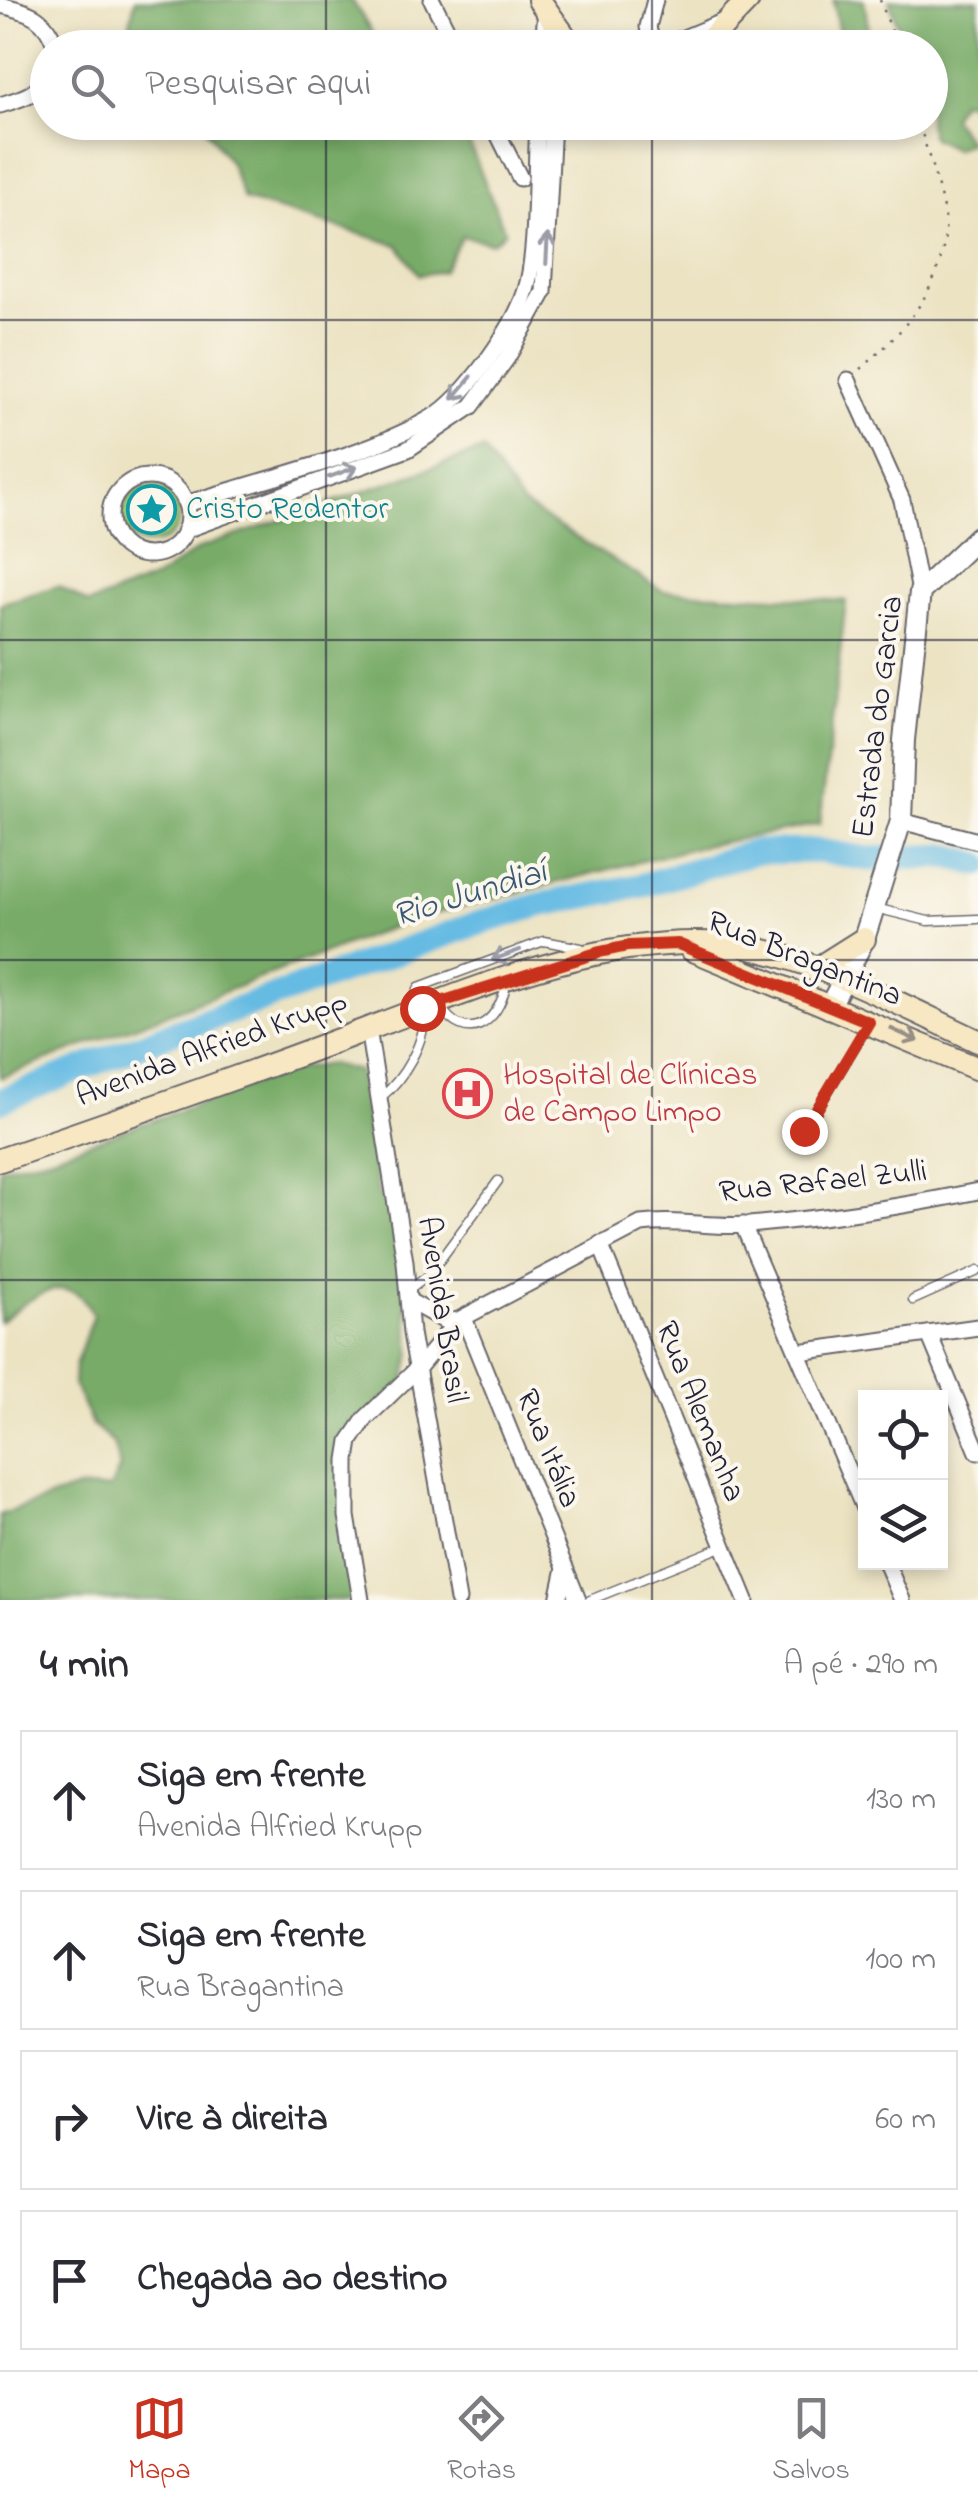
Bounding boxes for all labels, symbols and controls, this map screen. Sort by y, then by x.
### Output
search box [30,30,948,140]
text: Pesquisar aqui [145,57,371,113]
icon: search [65,58,120,113]
one-way arrow [538,233,557,266]
one-way arrow [451,375,474,400]
one-way arrow [326,462,357,480]
place icon: Cristo Redentor [125,484,177,536]
place label: Cristo Redentor [186,487,388,534]
street label: Estrada do Garcia [841,593,917,841]
water label: Rio Jundiaí [387,846,558,942]
street label: Rua Bragantina [699,899,909,1021]
one-way arrow [491,947,522,965]
street label: Avenida Alfried Krupp [70,979,354,1121]
route start [400,986,446,1032]
one-way arrow [889,1027,920,1045]
place label: Hospital de Clínicas de Campo Limpo [503,1053,757,1137]
hospital icon: Hospital de Clínicas de Campo Limpo [442,1068,494,1120]
route end [782,1109,828,1155]
street label: Rua Rafael Zulli [717,1149,929,1217]
street label: Avenida Brasil [403,1213,479,1407]
street label: Rua Alemanha [641,1315,757,1509]
street label: Rua Itália [502,1383,592,1515]
map controls [858,1390,948,1570]
button: locate [858,1390,948,1480]
button: layers [858,1480,948,1570]
text: 4 min [40,1635,129,1696]
text: A pé · 290 m [784,1642,938,1689]
text: Siga em frente [137,1749,365,1805]
icon: ahead [42,1773,97,1828]
text: 130 m [866,1777,936,1824]
text: Avenida Alfried Krupp [137,1805,423,1852]
text: Siga em frente [137,1909,365,1965]
icon: ahead [42,1933,97,1988]
text: 100 m [865,1937,936,1984]
text: Rua Bragantina [137,1965,344,2012]
text: Vire à direita [137,2092,328,2148]
icon: right [42,2093,97,2148]
text: 60 m [875,2097,936,2144]
text: Chegada ao destino [137,2252,448,2308]
icon: arrive [42,2253,97,2308]
tab: Mapa [128,2391,191,2492]
tab: Rotas [447,2391,516,2492]
tab: Salvos [772,2391,850,2492]

